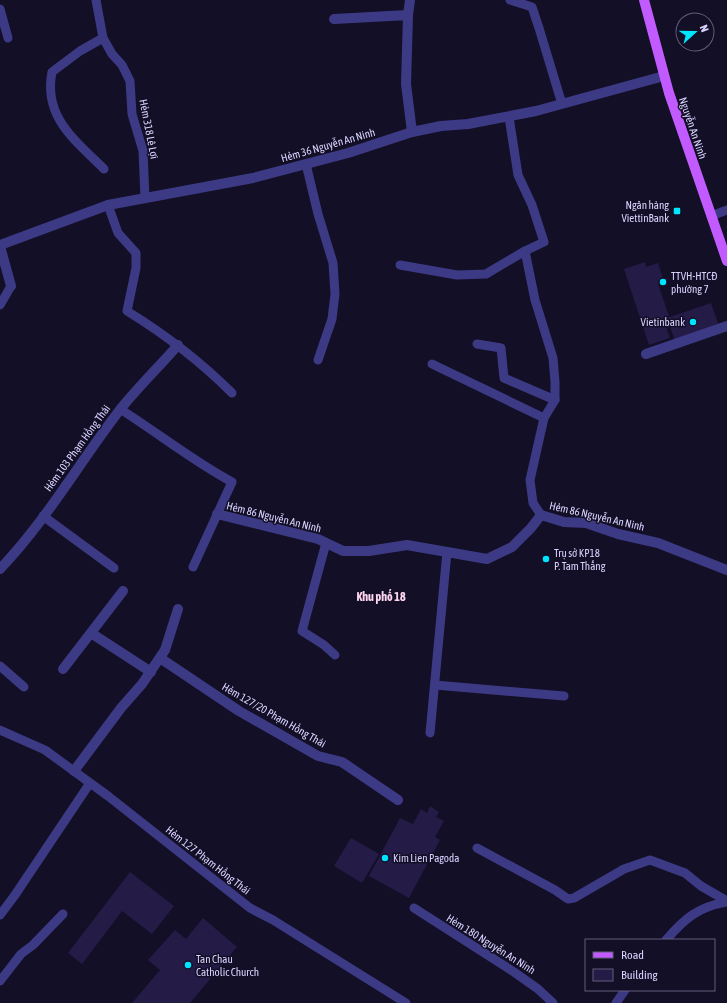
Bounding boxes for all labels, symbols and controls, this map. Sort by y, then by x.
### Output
north arrow [675,12,715,52]
text: N [698,23,711,34]
street label: Nguyễn An Ninh [677,95,709,161]
street label: Hẻm 318 Lê Lợi [136,98,161,160]
street label: Hẻm 36 Nguyễn An Ninh [280,126,376,164]
place label: Ngân hàng ViettinBank [621,199,669,224]
marker: Ngân hàng ViettinBank [672,206,682,216]
place label: TTVH-HTCĐ phường 7 [671,270,717,295]
marker: TTVH-HTCĐ phường 7 [658,277,668,287]
place label: Vietinbank [641,316,685,328]
marker: Vietinbank [688,317,698,327]
street label: Hẻm 103 Phạm Hồng Thái [42,402,113,494]
street label: Hẻm 86 Nguyễn An Ninh [225,499,323,535]
street label: Hẻm 86 Nguyễn An Ninh [548,499,646,533]
place label: Trụ sở KP18 P. Tam Thắng [554,547,606,572]
marker: Trụ sở KP18 P. Tam Thắng [541,554,551,564]
district label: Khu phố 18 [356,589,406,604]
street label: Hẻm 127/20 Phạm Hồng Thái [219,680,328,751]
street label: Hẻm 127 Phạm Hồng Thái [163,823,253,897]
place label: Kim Lien Pagoda [393,852,459,864]
marker: Kim Lien Pagoda [380,853,390,863]
street label: Hẻm 180 Nguyễn An Ninh [444,912,538,976]
legend [585,939,715,991]
text: Road [621,948,644,962]
place label: Tan Chau Catholic Church [196,953,259,978]
marker: Tan Chau Catholic Church [183,960,193,970]
text: Building [621,968,659,982]

